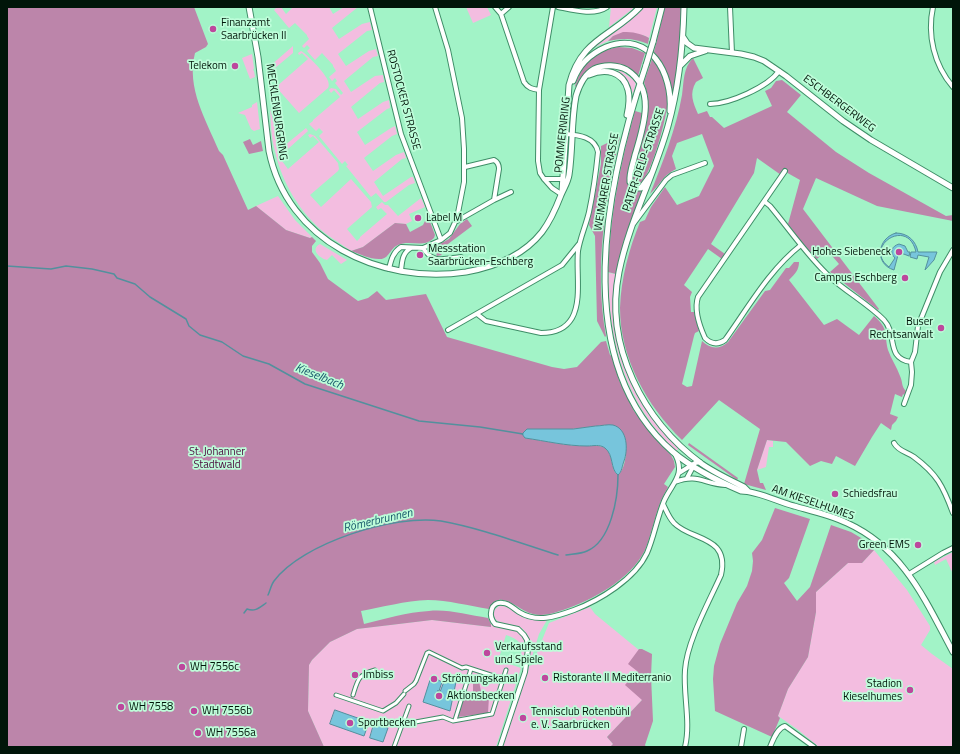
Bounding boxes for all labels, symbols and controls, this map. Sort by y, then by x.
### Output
place label: Finanzamt Saarbrücken II [221,16,286,42]
marker: Finanzamt Saarbrücken II [208,24,218,34]
street label: ROSTOCKER STRASSE [383,48,423,152]
place label: Telekom [188,59,227,73]
marker: Telekom [230,61,240,71]
street label: MECKLENBURGRING [263,63,289,161]
street label: ESCHBERGERWEG [800,72,878,136]
street label: POMMERNRING [552,96,574,174]
street label: PATER-DELP-STRASSE [620,107,668,213]
street label: WEIMARER STRASSE [592,132,622,232]
place label: Label M [426,211,462,225]
marker: Label M [413,213,423,223]
place label: Messstation Saarbrücken-Eschberg [428,242,533,268]
place label: Hohes Siebeneck [812,245,891,259]
marker: Hohes Siebeneck [894,247,904,257]
marker: Messstation Saarbrücken-Eschberg [415,250,425,260]
place label: Campus Eschberg [815,271,897,285]
marker: Campus Eschberg [900,273,910,283]
place label: Buser Rechtsanwalt [870,315,933,341]
marker: Buser Rechtsanwalt [936,323,946,333]
water label: Kieselbach [293,361,345,393]
park label: St. Johanner Stadtwald [189,445,245,471]
street label: AM KIESELHUMES [770,483,856,523]
place label: Schiedsfrau [843,487,897,501]
marker: Schiedsfrau [830,489,840,499]
water label: Römerbrunnen [342,506,414,536]
place label: Green EMS [859,538,910,552]
marker: Green EMS [913,540,923,550]
place label: Verkaufsstand und Spiele [495,640,562,666]
marker: Verkaufsstand und Spiele [482,648,492,658]
place label: WH 7556c [190,660,239,674]
marker: WH 7556c [177,662,187,672]
place label: Imbiss [363,668,393,682]
marker: Imbiss [350,670,360,680]
place label: Ristorante Il Mediterranio [553,671,671,685]
place label: Strömungskanal [442,672,518,686]
marker: Ristorante Il Mediterranio [540,673,550,683]
marker: Strömungskanal [429,674,439,684]
place label: Stadion Kieselhumes [843,677,902,703]
marker: Stadion Kieselhumes [905,685,915,695]
place label: Aktionsbecken [447,689,515,703]
marker: Aktionsbecken [434,691,444,701]
place label: WH 7558 [129,700,173,714]
marker: WH 7558 [116,702,126,712]
place label: WH 7556b [202,704,252,718]
place label: Tennisclub Rotenbühl e. V. Saarbrücken [531,705,630,731]
marker: WH 7556b [189,706,199,716]
marker: Tennisclub Rotenbühl e. V. Saarbrücken [518,713,528,723]
place label: Sportbecken [358,716,416,730]
marker: Sportbecken [345,718,355,728]
place label: WH 7556a [206,726,256,740]
marker: WH 7556a [193,728,203,738]

